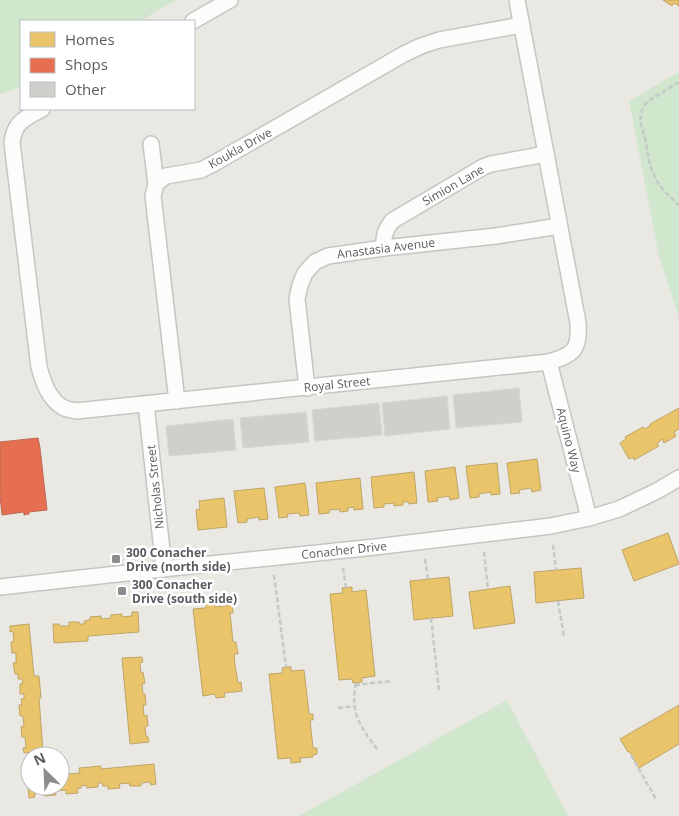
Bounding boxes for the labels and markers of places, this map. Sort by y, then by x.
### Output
place label: 300 Conacher Drive (north side) [126,544,230,575]
marker: 300 Conacher Drive (north side) [110,553,122,565]
place label: 300 Conacher Drive (south side) [132,576,237,607]
marker: 300 Conacher Drive (south side) [116,585,128,597]

